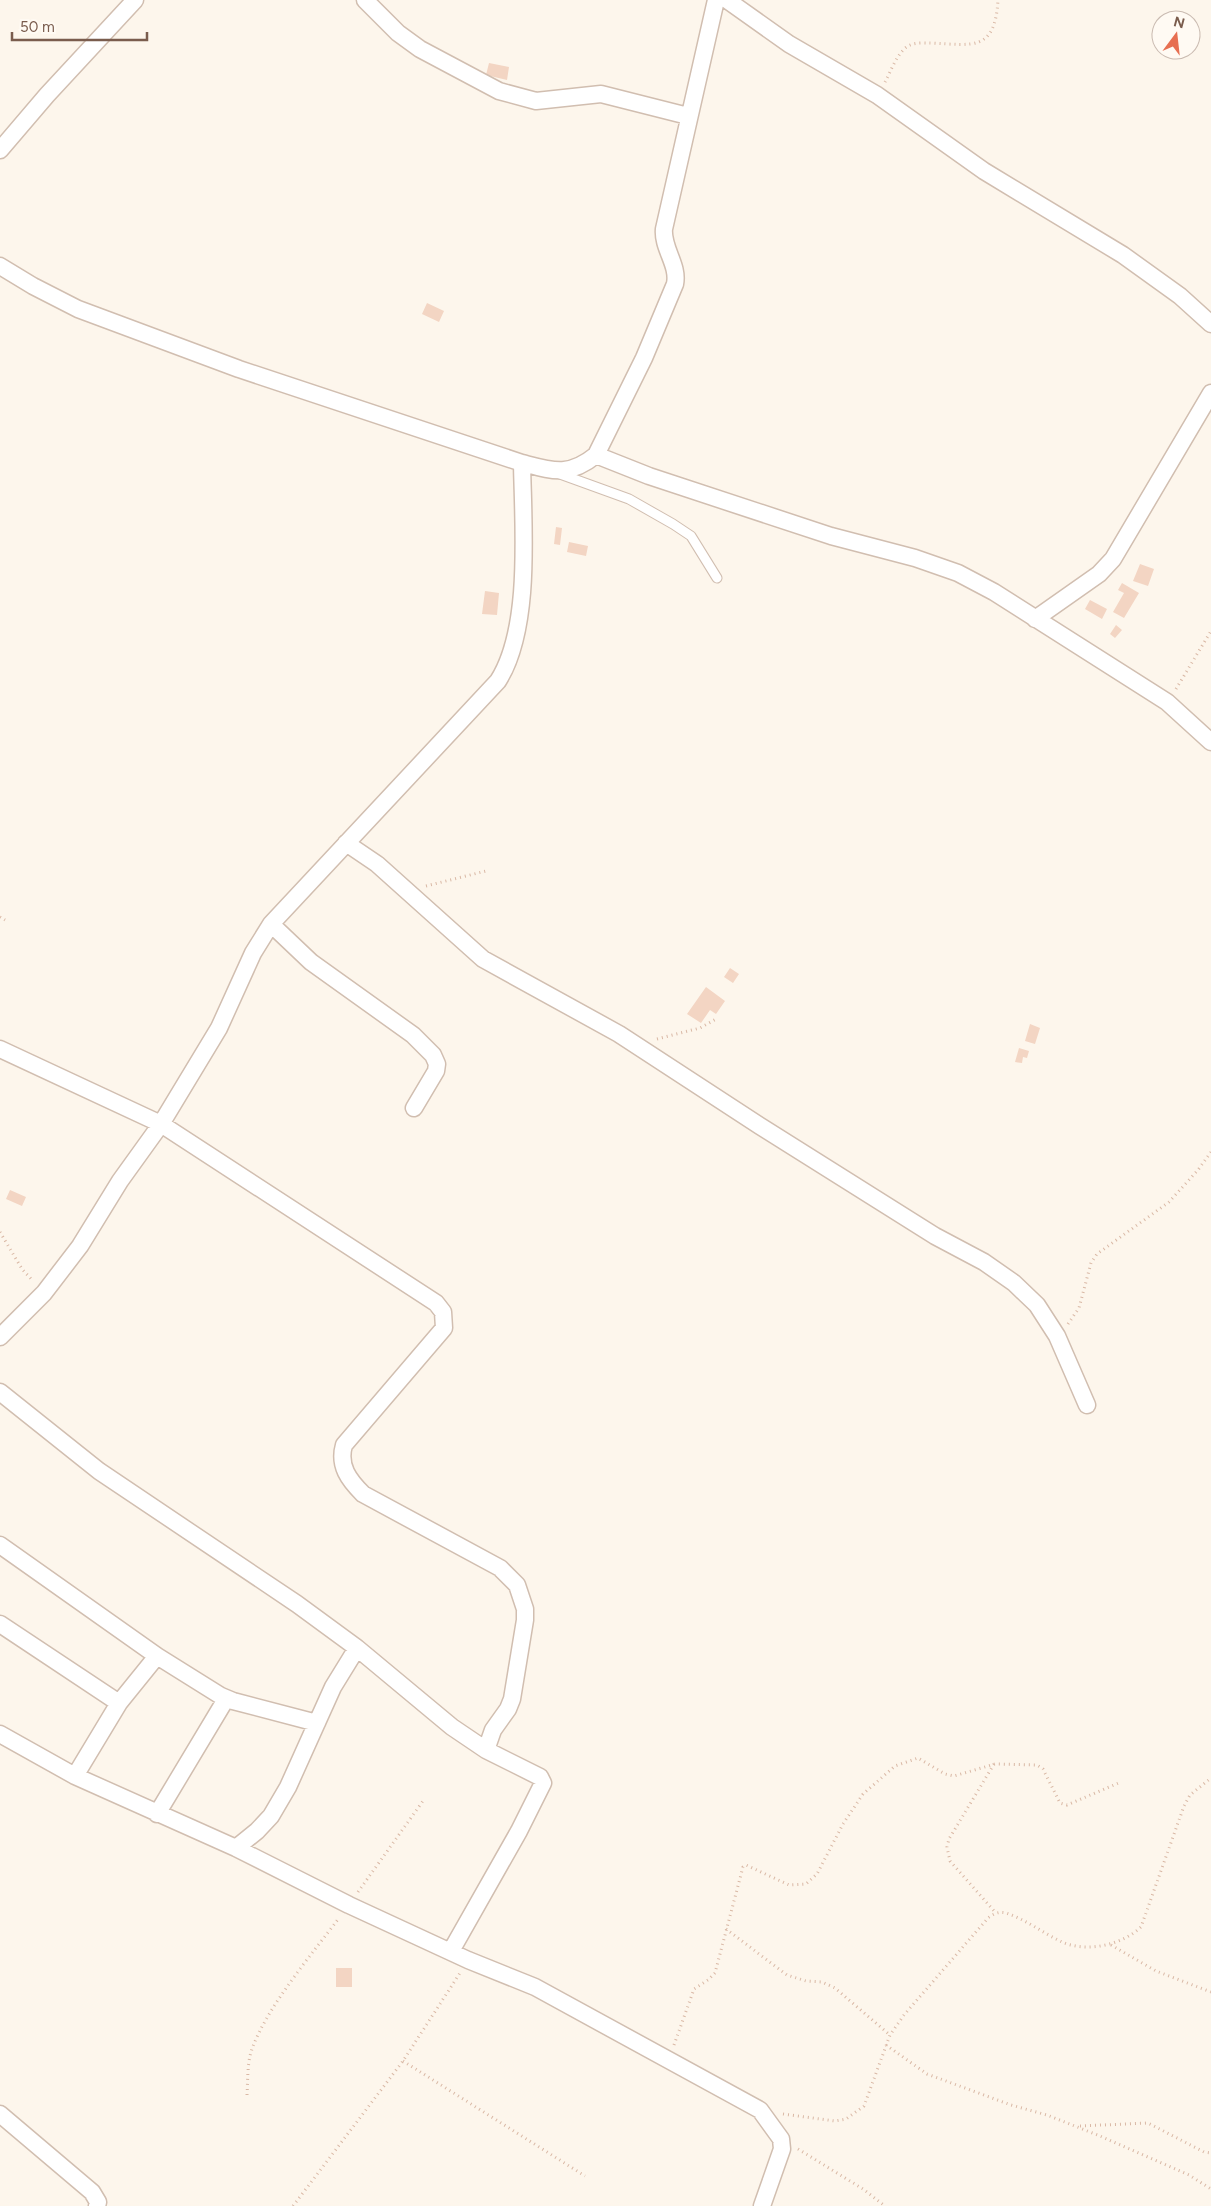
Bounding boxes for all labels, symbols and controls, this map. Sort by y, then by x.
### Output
scale bar [12,10,148,42]
north arrow [1151,10,1201,60]
text: N [1172,13,1187,33]
text: 50 m [20,18,55,36]

